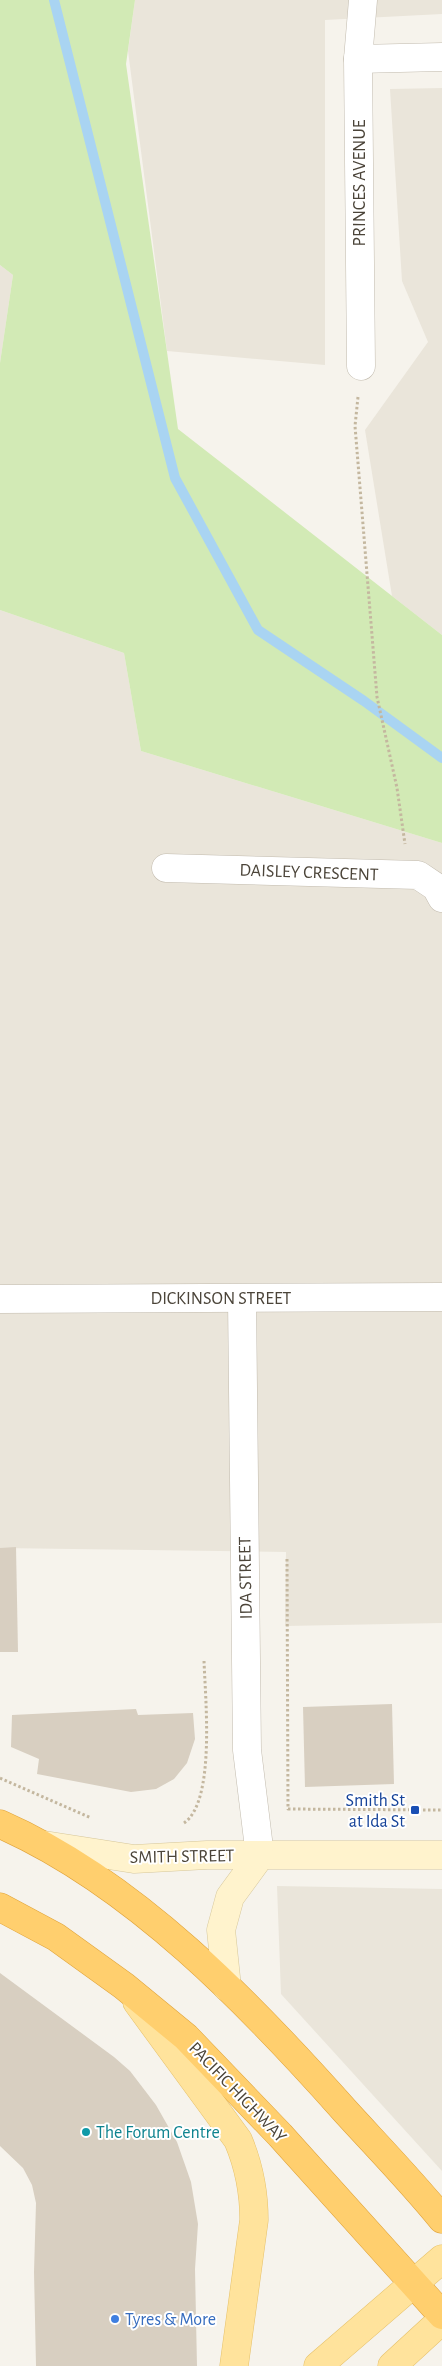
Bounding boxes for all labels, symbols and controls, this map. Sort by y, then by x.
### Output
street label: PRINCES AVENUE [351,119,369,246]
street label: DAISLEY CRESCENT [239,862,379,884]
street label: DICKINSON STREET [151,1290,292,1308]
street label: IDA STREET [236,1536,256,1620]
place label: Smith St at Ida St [346,1792,405,1831]
marker: Smith St at Ida St [409,1804,421,1816]
street label: SMITH STREET [130,1847,235,1867]
street label: PACIFIC HIGHWAY [185,2039,290,2147]
place label: The Forum Centre [96,2124,220,2142]
marker: The Forum Centre [80,2126,92,2138]
place label: Tyres & More [125,2311,216,2329]
marker: Tyres & More [109,2313,121,2325]

